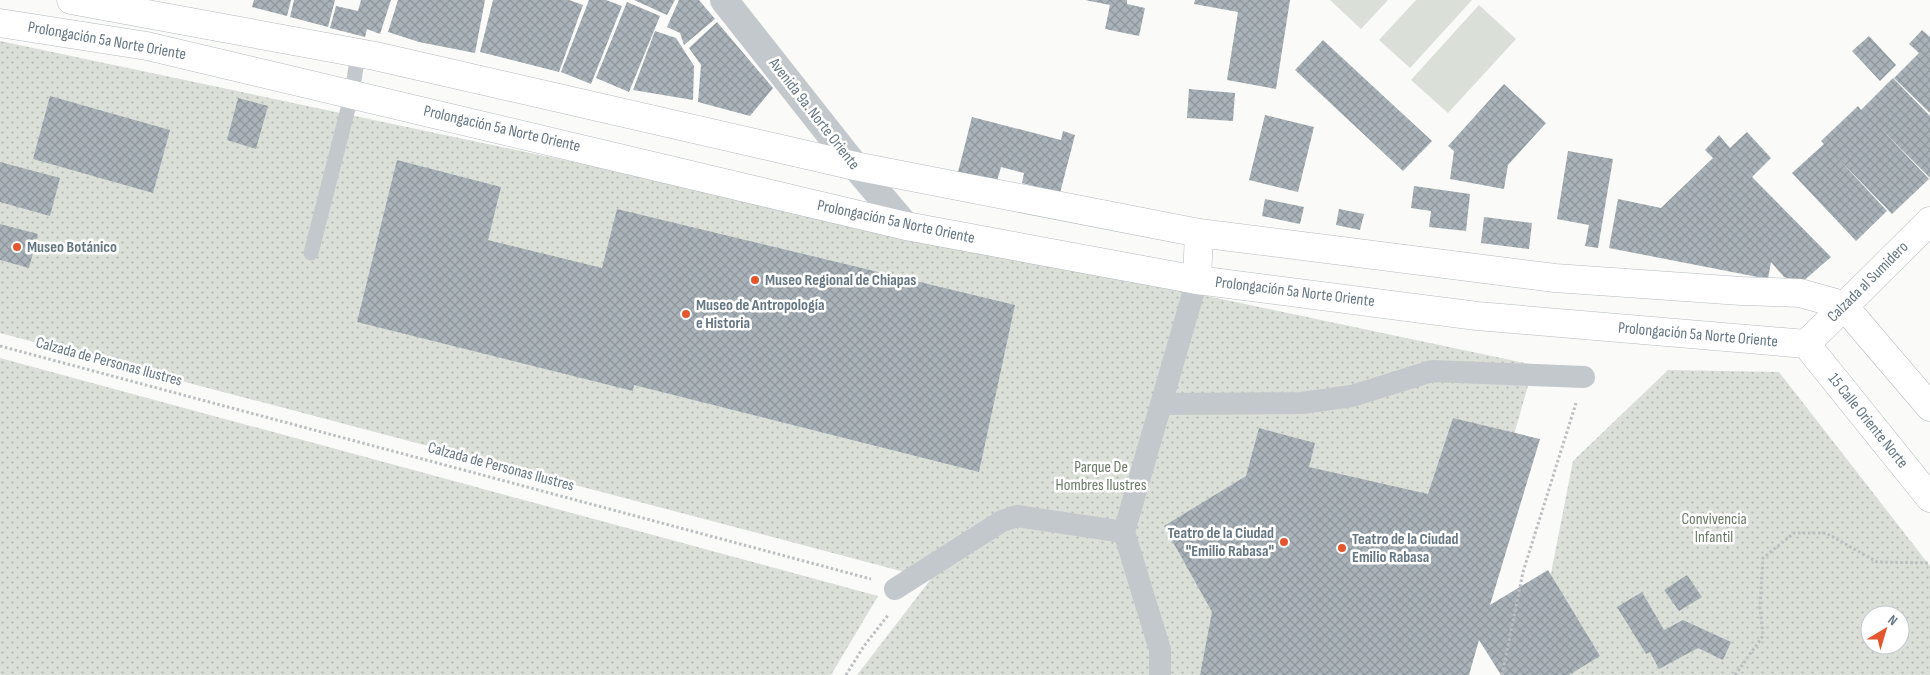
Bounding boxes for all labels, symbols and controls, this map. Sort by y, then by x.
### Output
street label: Prolongación 5a Norte Oriente [26,18,188,64]
street label: Avenida 9a. Norte Oriente [764,54,864,174]
street label: Prolongación 5a Norte Oriente [422,102,582,156]
street label: Prolongación 5a Norte Oriente [816,196,976,248]
place label: Museo Botánico [27,238,117,257]
street label: Calzada al Sumidero [1824,238,1912,326]
marker: Museo Botánico [11,241,23,253]
place label: Museo Regional de Chiapas [765,271,916,290]
street label: Prolongación 5a Norte Oriente [1214,273,1376,311]
marker: Museo Regional de Chiapas [749,274,761,286]
place label: Museo de Antropología e Historia [696,296,825,333]
marker: Museo de Antropología e Historia [680,308,692,320]
street label: Prolongación 5a Norte Oriente [1617,319,1779,351]
street label: Calzada de Personas Ilustres [34,333,185,391]
street label: 15 Calle Oriente Norte [1824,370,1912,472]
street label: Calzada de Personas Ilustres [426,438,577,496]
park label: Parque De Hombres Ilustres [1056,458,1147,495]
park label: Convivencia Infantil [1681,510,1747,547]
place label: Teatro de la Ciudad "Emilio Rabasa" [1168,524,1274,561]
place label: Teatro de la Ciudad Emilio Rabasa [1352,530,1458,567]
marker: Teatro de la Ciudad "Emilio Rabasa" [1278,536,1290,548]
marker: Teatro de la Ciudad Emilio Rabasa [1336,542,1348,554]
north arrow [1860,605,1910,655]
text: N [1885,611,1901,629]

